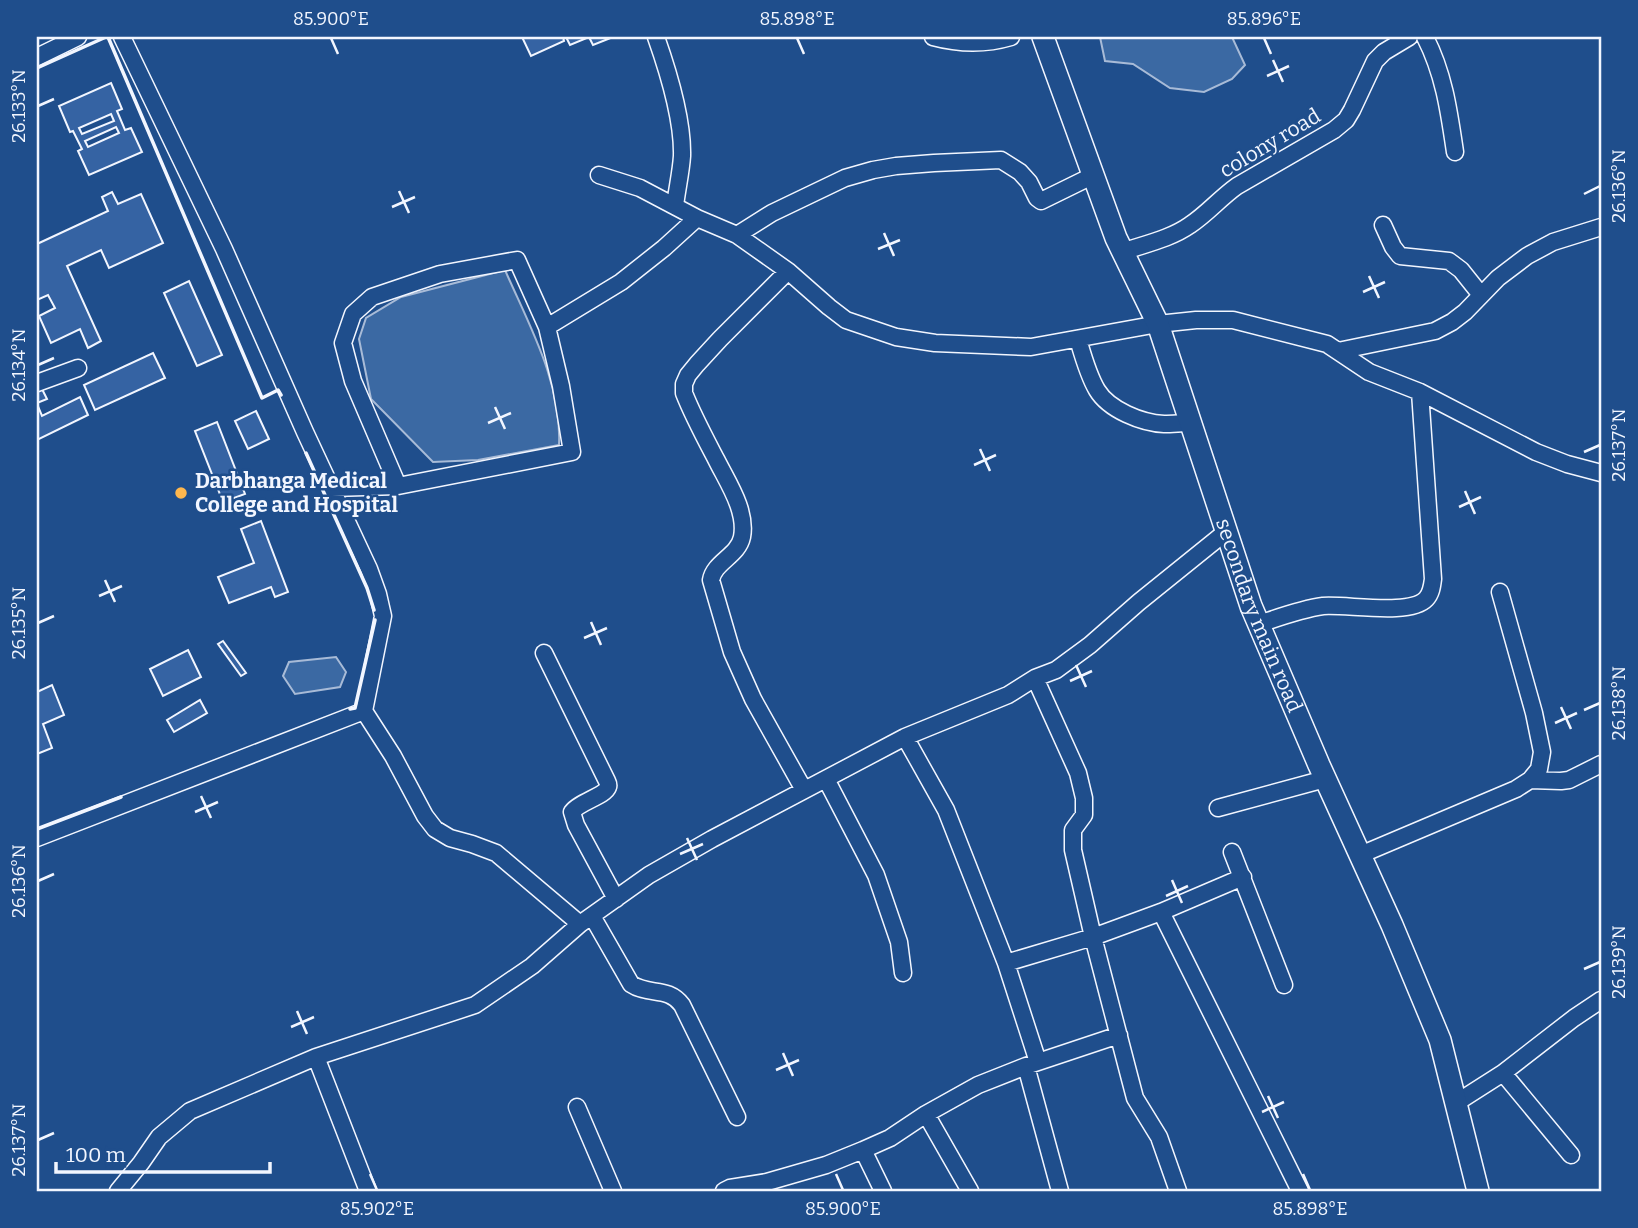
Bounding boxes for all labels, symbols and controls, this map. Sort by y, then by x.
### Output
text: 85.900°E [293,8,369,30]
text: 85.898°E [759,8,835,30]
text: 85.896°E [1227,8,1301,30]
text: 26.133°N [8,69,30,143]
street label: colony road [1215,103,1325,183]
text: 26.136°N [1608,149,1630,223]
text: 26.134°N [8,328,30,402]
text: 26.137°N [1608,409,1630,482]
place label: Darbhanga Medical College and Hospital [195,468,398,518]
marker: Darbhanga Medical College and Hospital [173,485,189,501]
street label: secondary main road [1210,515,1308,716]
text: 26.135°N [8,587,30,659]
text: 26.138°N [1608,666,1630,740]
text: 26.136°N [8,844,30,918]
text: 26.139°N [1608,925,1630,999]
text: 26.137°N [8,1104,30,1177]
scale bar [56,1130,270,1174]
text: 100 m [66,1142,126,1168]
text: 85.902°E [340,1198,414,1220]
text: 85.900°E [805,1198,881,1220]
text: 85.898°E [1272,1198,1348,1220]

